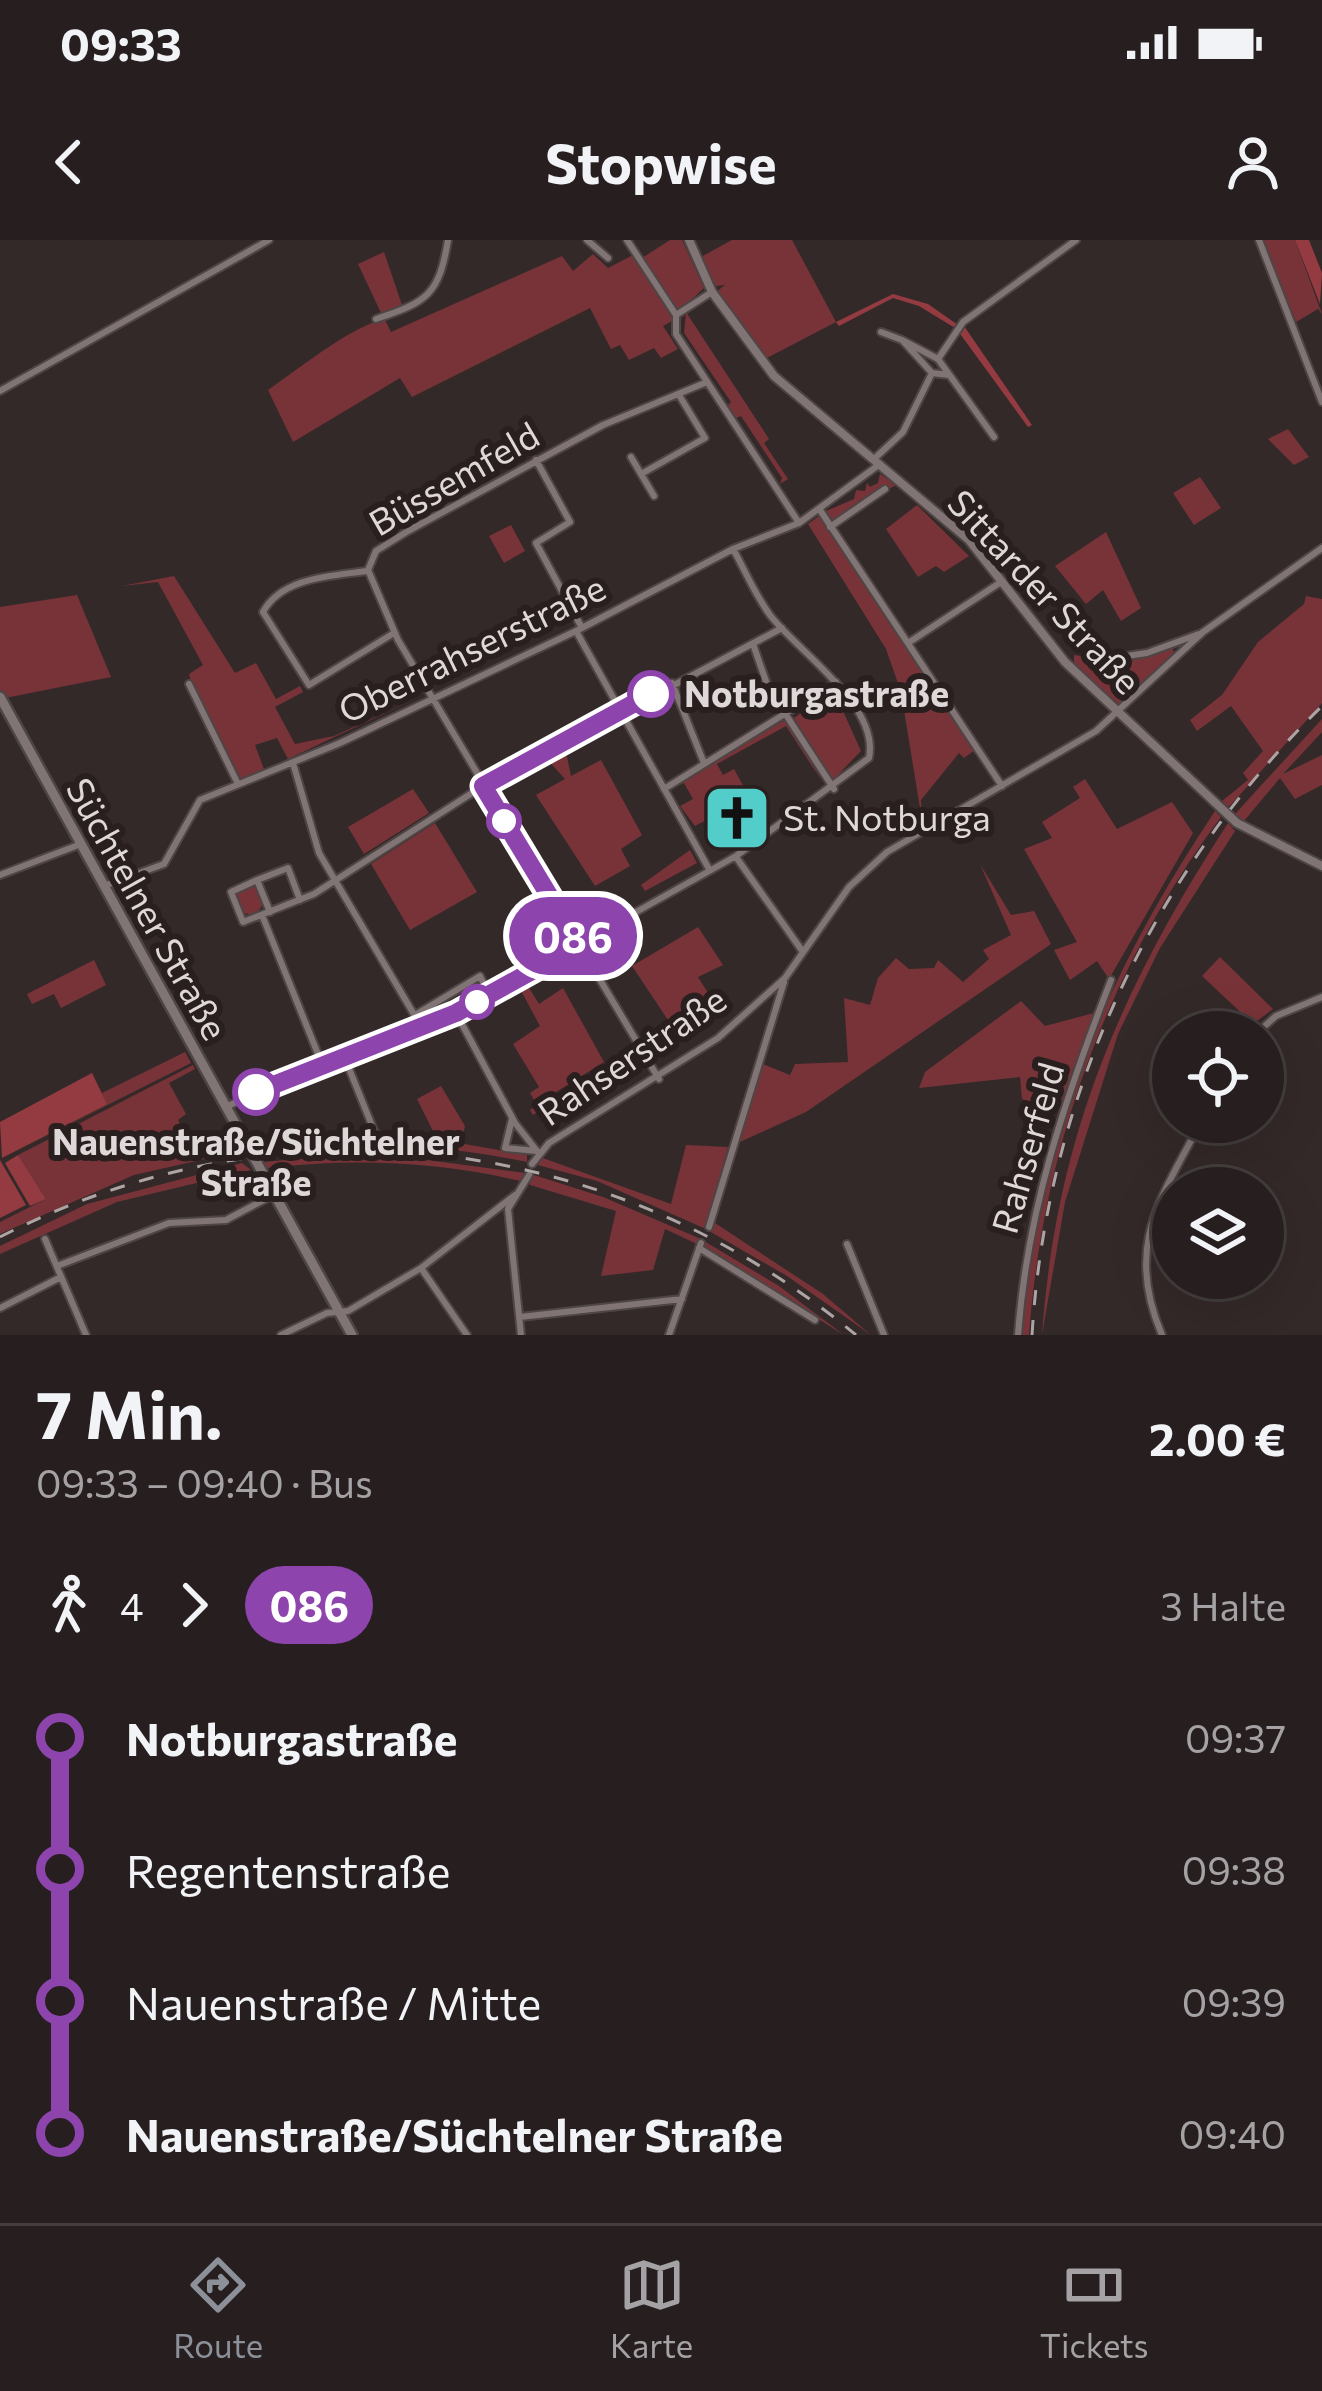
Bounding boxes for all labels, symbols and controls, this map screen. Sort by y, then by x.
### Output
text: 09:33 [60,15,182,70]
icon: back [36,129,102,195]
text: Stopwise [545,129,777,195]
icon: person [1220,129,1286,195]
street label: Büssemfeld [360,411,546,544]
street label: Sittarder Straße [940,480,1151,702]
street label: Oberrahserstraße [331,564,612,731]
place label: Notburgastraße [684,670,949,714]
marker: Notburgastraße [629,672,673,716]
street label: Süchtelner Straße [59,770,239,1047]
church icon: St. Notburga [702,783,772,853]
place label: St. Notburga [783,794,991,838]
unlabelled marker [488,805,520,837]
line badge: 086 [504,897,642,975]
text: 086 [533,910,613,962]
street label: Rahserstraße [528,975,733,1133]
unlabelled marker [461,986,493,1018]
map controls [1152,1011,1284,1299]
button: locate [1152,1011,1284,1143]
street label: Rahserfeld [981,1057,1071,1238]
marker: Nauenstraße/Süchtelner Straße [234,1070,278,1114]
place label: Nauenstraße/Süchtelner Straße [52,1118,460,1203]
button: layers [1152,1167,1284,1299]
text: 7 Min. [36,1372,222,1453]
text: 2.00 € [1149,1410,1286,1465]
text: 09:33 – 09:40 · Bus [36,1458,373,1506]
icon: walk [36,1572,102,1638]
icon: forward [161,1572,227,1638]
text: 086 [269,1579,349,1631]
text: 4 [120,1581,143,1629]
text: 3 Halte [1160,1581,1286,1629]
text: Notburgastraße [126,1710,457,1765]
text: 09:37 [1185,1713,1286,1761]
text: Regentenstraße [126,1842,450,1897]
text: 09:38 [1182,1845,1286,1893]
text: Nauenstraße / Mitte [126,1974,541,2029]
text: 09:39 [1182,1977,1286,2025]
text: Nauenstraße/Süchtelner Straße [126,2106,783,2161]
text: 09:40 [1179,2109,1286,2157]
tab: Route [173,2252,263,2365]
tab: Karte [610,2252,693,2365]
tab: Tickets [1040,2252,1149,2365]

